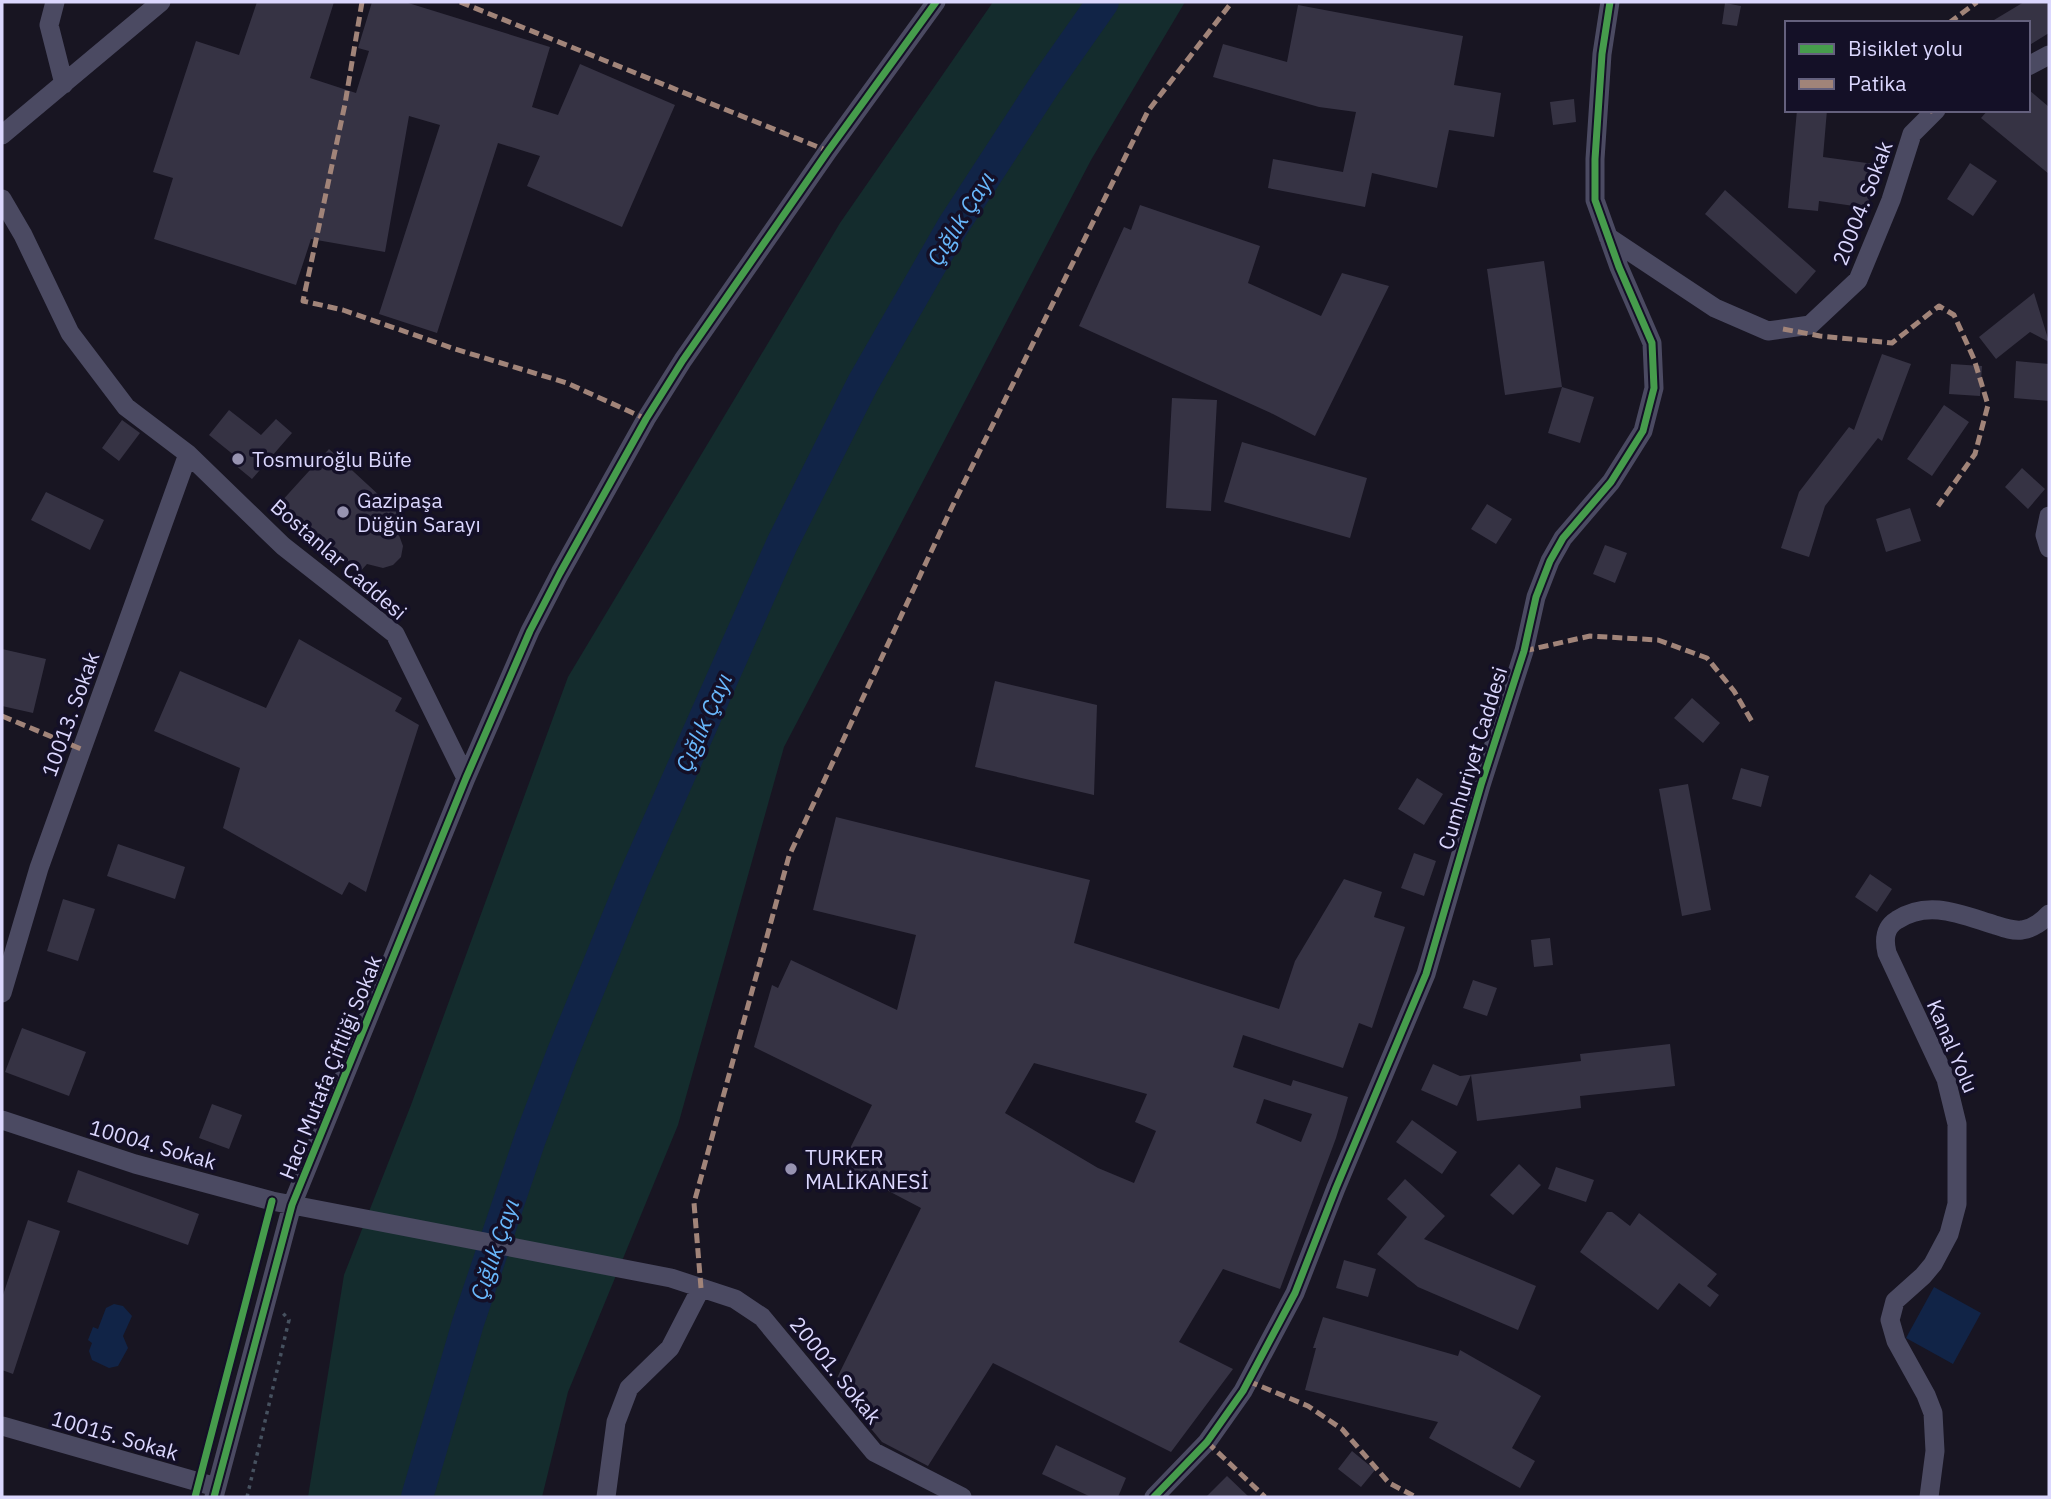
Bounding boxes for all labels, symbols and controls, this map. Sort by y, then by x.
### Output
legend [1785,21,2030,112]
text: Bisiklet yolu [1848,34,1963,62]
text: Patika [1848,69,1907,97]
street label: 20004. Sokak [1825,137,1899,269]
water label: Çığlık Çayı [919,165,1001,271]
place label: Tosmuroğlu Büfe [252,445,412,473]
marker: Tosmuroğlu Büfe [230,451,246,467]
place label: Gazipaşa Düğün Sarayı [357,486,481,538]
street label: Bostanlar Caddesi [265,492,413,626]
marker: Gazipaşa Düğün Sarayı [335,504,351,520]
street label: 10013. Sokak [34,648,106,780]
street label: Cumhuriyet Caddesi [1431,663,1513,853]
water label: Çığlık Çayı [668,668,738,776]
street label: Hacı Mutafa Çiftliği Sokak [272,951,388,1183]
street label: Kanal Yolu [1921,995,1985,1097]
street label: 10004. Sokak [86,1113,220,1175]
place label: TURKER MALİKANESİ [805,1143,929,1195]
marker: TURKER MALİKANESİ [783,1161,799,1177]
water label: Çığlık Çayı [463,1194,525,1304]
street label: 20001. Sokak [784,1310,888,1430]
street label: 10015. Sokak [48,1404,182,1466]

